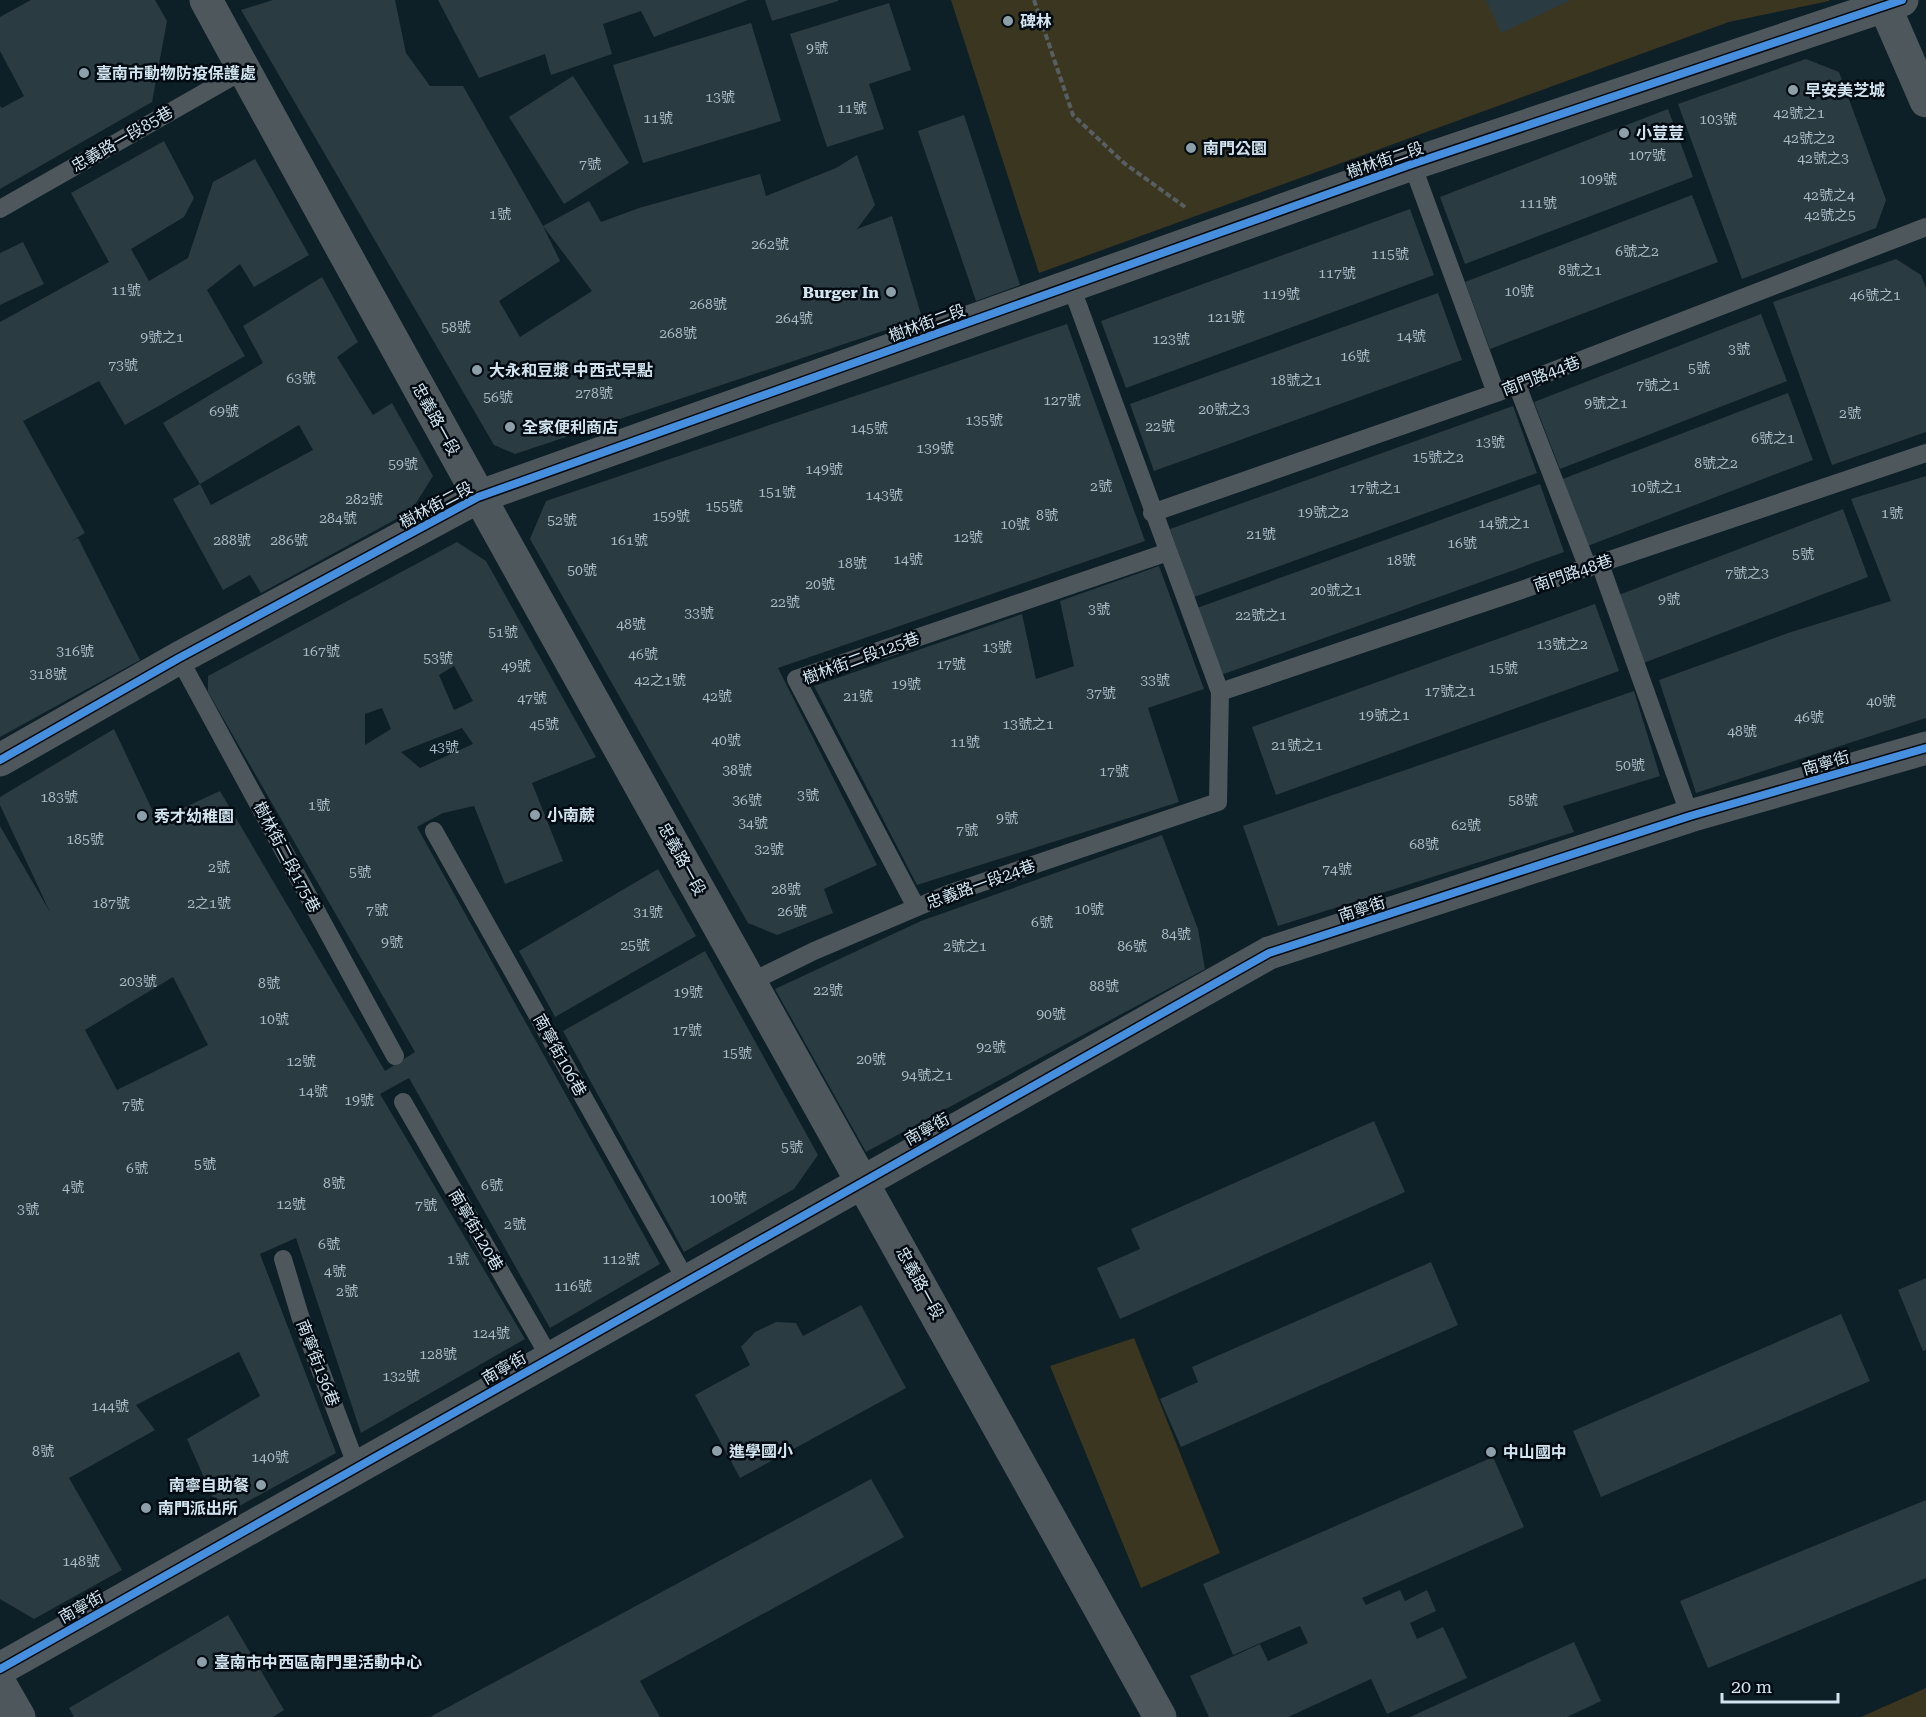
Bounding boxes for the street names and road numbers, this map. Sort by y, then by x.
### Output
street label: 忠義路一段85巷 [68,102,176,176]
street label: 樹林街二段 [1344,138,1426,182]
street label: 樹林街二段 [886,300,968,346]
street label: 南門路44巷 [1499,352,1583,400]
street label: 忠義路一段 [408,379,464,459]
street label: 樹林街二段 [396,478,476,532]
street label: 南門路48巷 [1531,551,1615,595]
street label: 樹林街二段125巷 [800,628,922,688]
street label: 南寧街 [1800,747,1852,779]
street label: 樹林街二段175巷 [250,798,324,916]
street label: 忠義路一段 [654,819,710,899]
street label: 忠義路一段24巷 [924,856,1038,912]
street label: 南寧街 [1336,893,1388,925]
street label: 南寧街106巷 [530,1011,590,1099]
street label: 南寧街 [901,1109,953,1149]
street label: 南寧街120巷 [445,1186,507,1274]
street label: 忠義路一段 [892,1243,948,1323]
street label: 南寧街136巷 [293,1317,343,1409]
street label: 南寧街 [478,1348,530,1388]
street label: 南寧街 [55,1587,107,1627]

